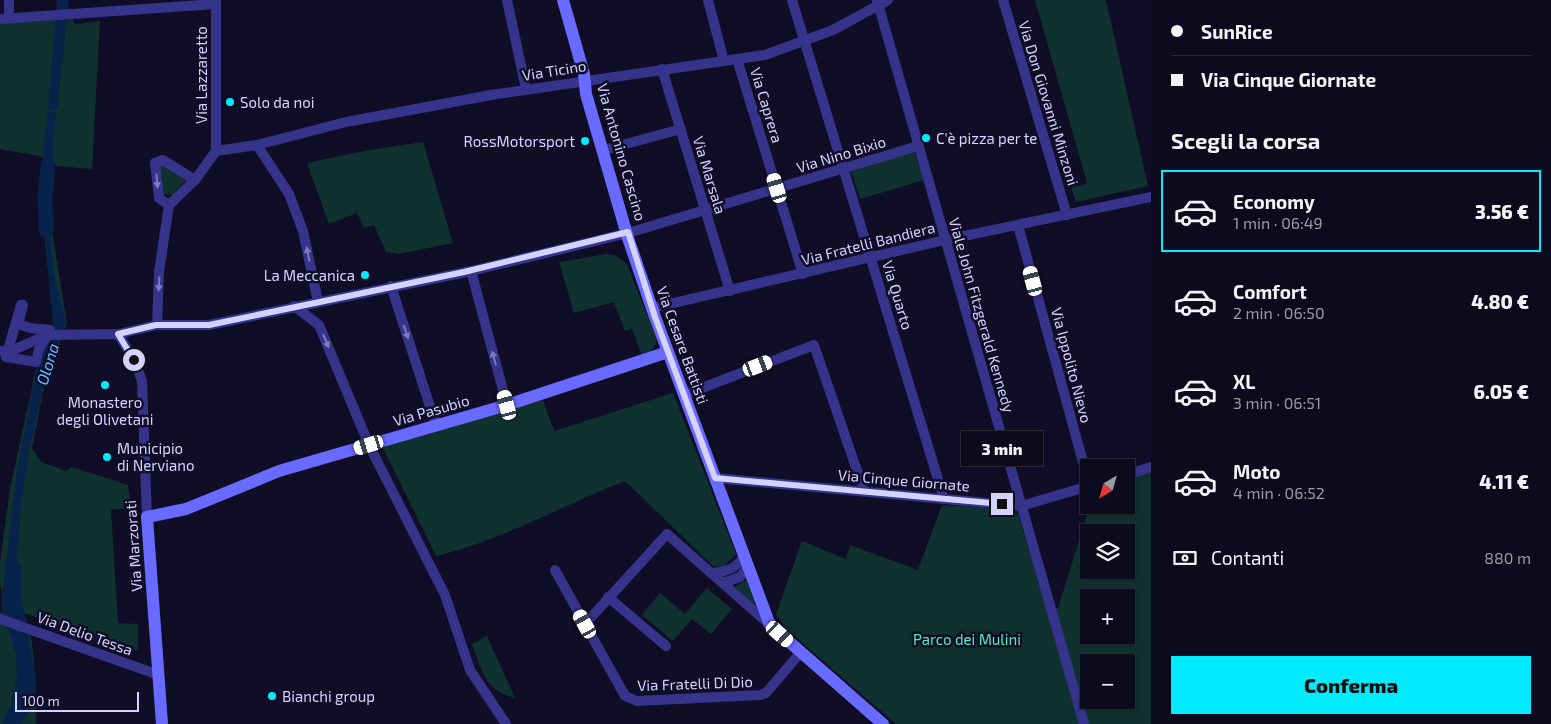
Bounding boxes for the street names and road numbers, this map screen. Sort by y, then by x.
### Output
street label: Via Don Giovanni Minzoni [1015,18,1083,188]
street label: Via Lazzaretto [192,26,210,124]
street label: Via Ticino [521,56,587,84]
street label: Via Caprera [747,65,787,145]
street label: Via Antonino Cascino [594,81,650,223]
street label: Via Nino Bixio [794,132,888,176]
street label: Via Marsala [690,134,730,216]
street label: Viale John Fitzgerald Kennedy [946,215,1019,415]
street label: Via Fratelli Bandiera [799,218,937,268]
street label: Via Quarto [878,258,917,332]
street label: Via Cesare Battisti [653,284,713,406]
street label: Via Ippolito Nievo [1048,305,1096,425]
street label: Via Pasubio [391,391,471,429]
street label: Via Cinque Giornate [837,465,971,495]
street label: Via Marzorati [121,500,145,592]
street label: Via Delio Tessa [35,607,135,659]
street label: Via Fratelli Di Dio [637,672,753,694]

